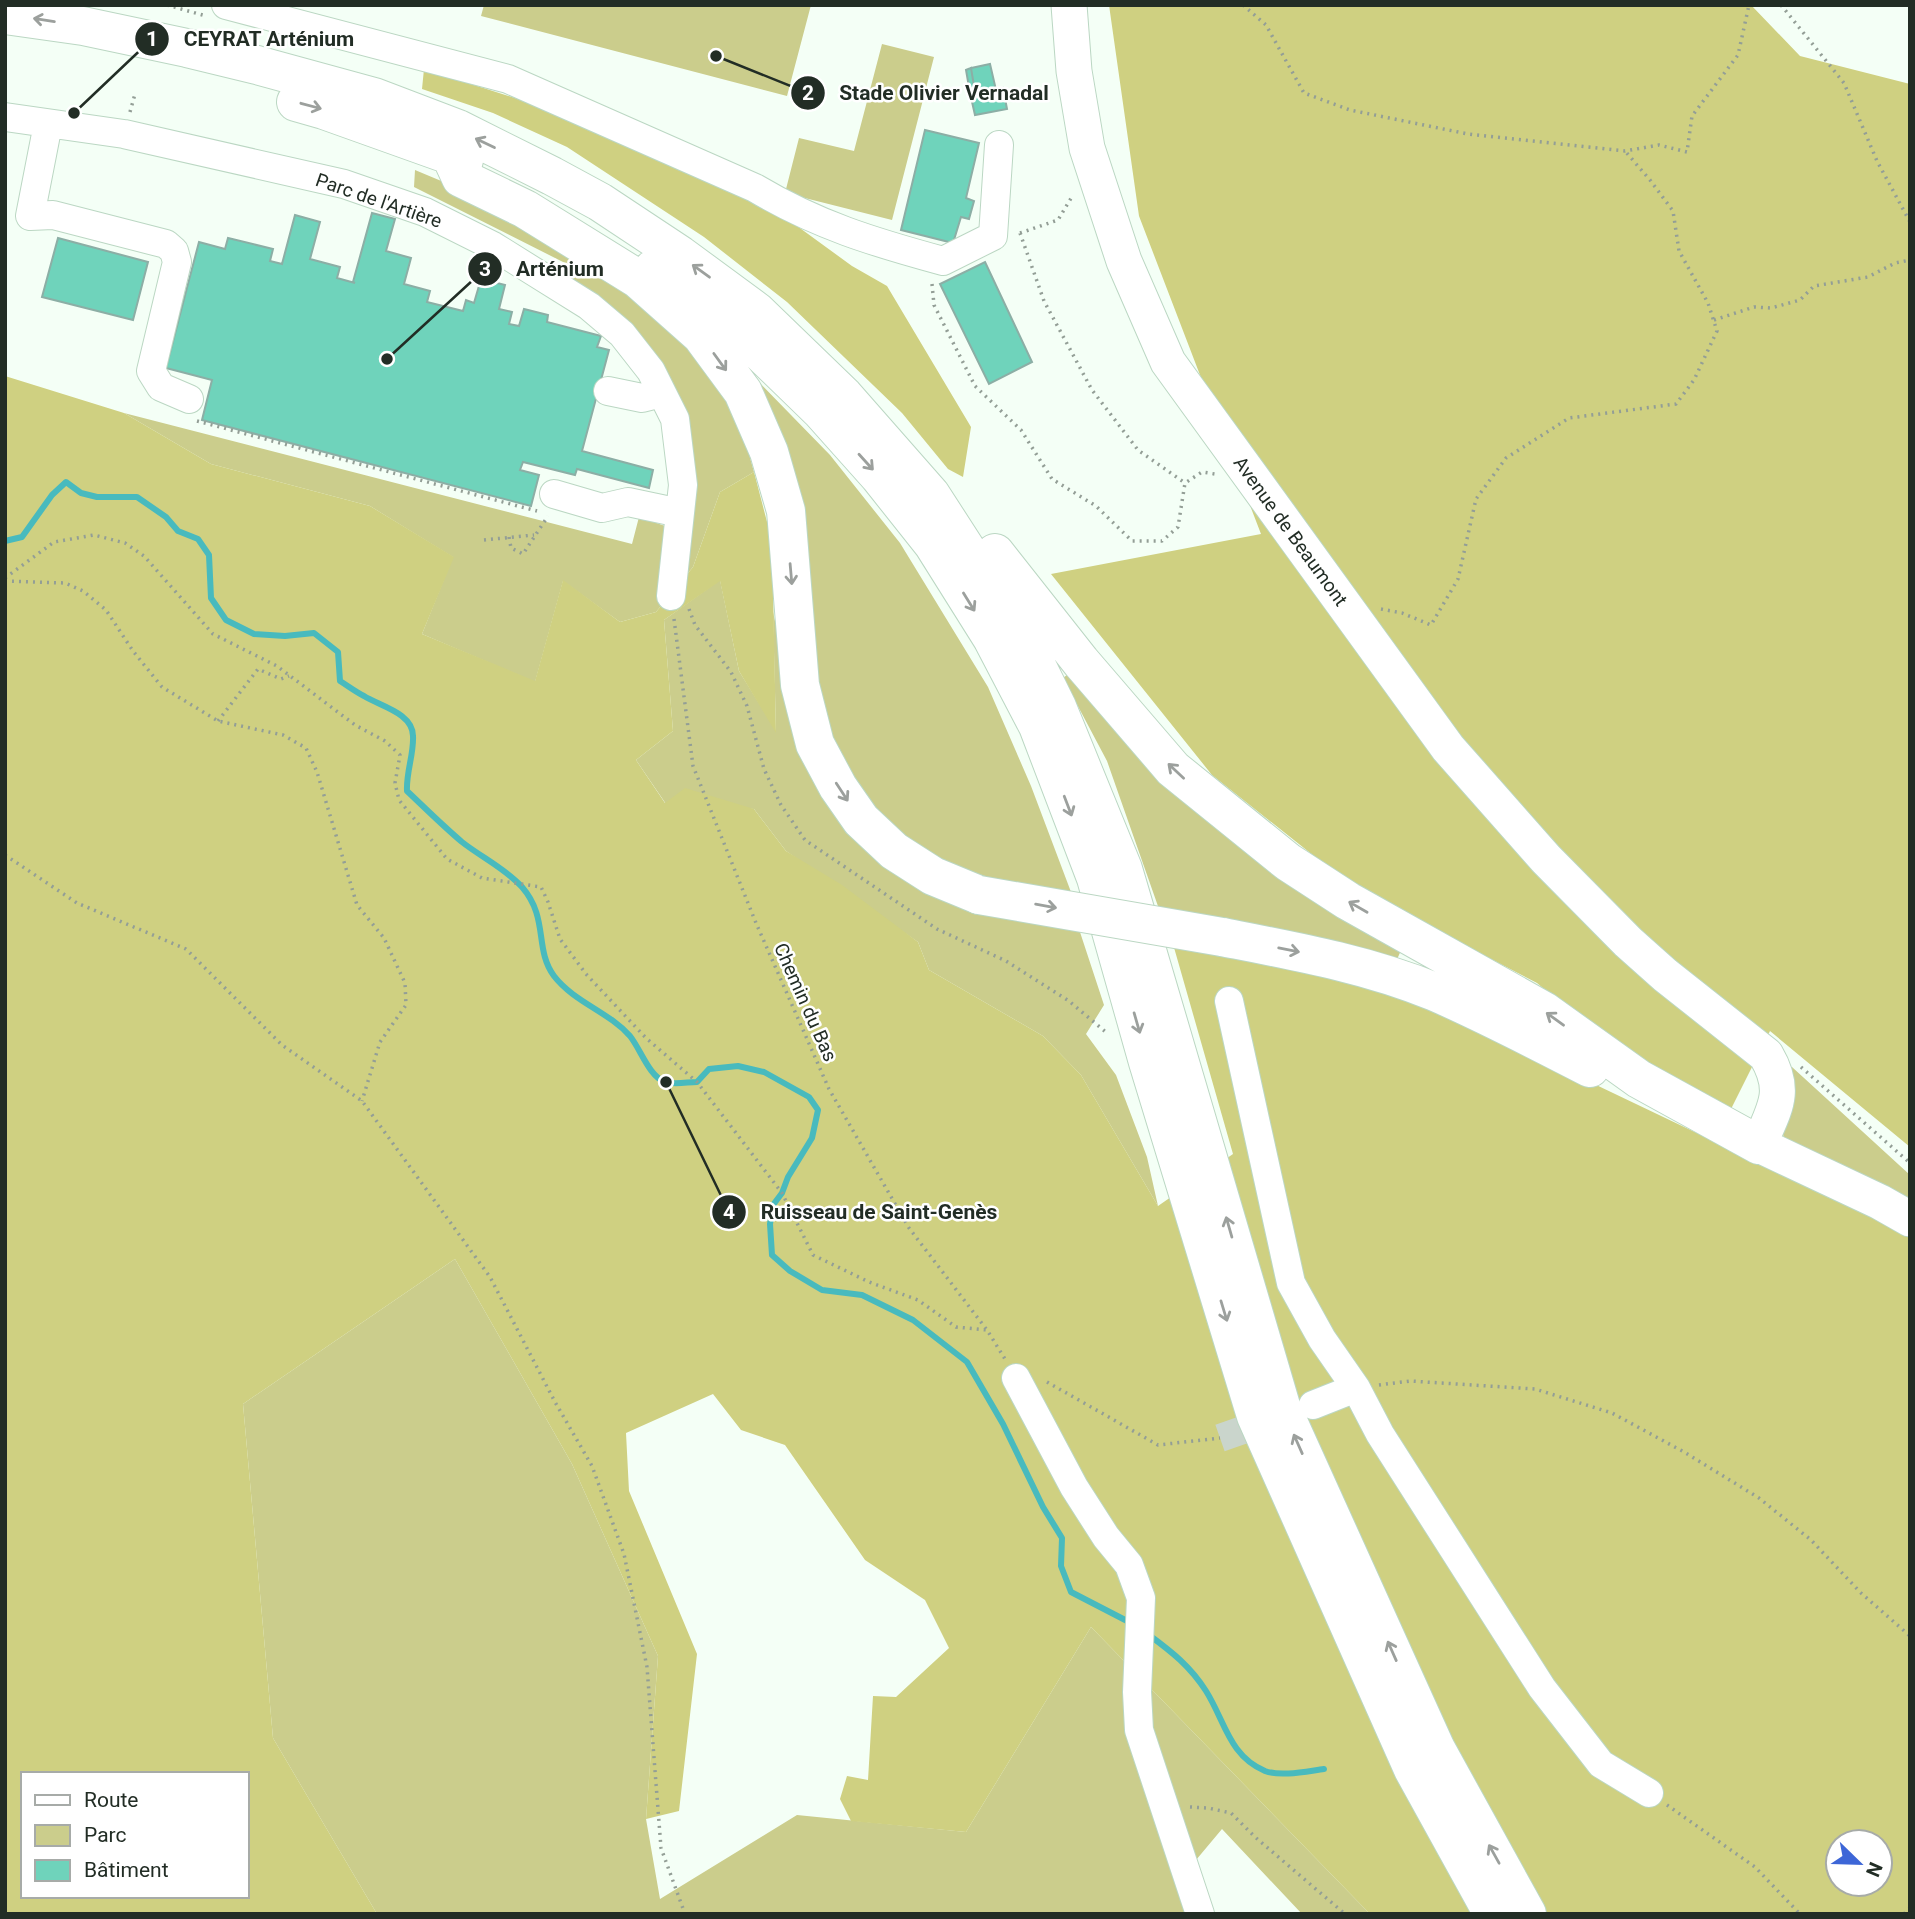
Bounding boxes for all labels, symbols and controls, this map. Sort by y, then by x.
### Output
one-way arrow [33,14,56,27]
callout: CEYRAT Arténium [135,18,369,60]
text: 1 [146,27,158,51]
text: CEYRAT Arténium [184,27,354,51]
callout: Stade Olivier Vernadal [790,72,1063,114]
text: 2 [802,81,814,105]
text: Stade Olivier Vernadal [839,81,1049,105]
one-way arrow [300,101,322,114]
one-way arrow [475,135,496,149]
street label: Parc de l'Artière [313,168,445,233]
callout: Arténium [467,248,618,290]
text: 3 [479,257,491,281]
text: Arténium [516,257,604,281]
one-way arrow [692,263,711,278]
one-way arrow [713,352,727,371]
street label: Avenue de Beaumont [1229,452,1353,611]
one-way arrow [858,453,874,471]
one-way arrow [785,562,798,585]
one-way arrow [963,591,977,611]
one-way arrow [1168,762,1185,779]
one-way arrow [835,782,850,801]
one-way arrow [1063,794,1076,816]
one-way arrow [1034,900,1057,914]
one-way arrow [1348,900,1368,914]
street label: Chemin du Bas [769,939,842,1065]
one-way arrow [1277,944,1300,957]
one-way arrow [1131,1011,1144,1033]
one-way arrow [1546,1012,1565,1027]
callout: Ruisseau de Saint-Genès [712,1191,1012,1233]
text: 4 [723,1200,735,1224]
text: Ruisseau de Saint-Genès [761,1200,998,1224]
one-way arrow [1221,1217,1234,1239]
one-way arrow [1219,1299,1231,1321]
one-way arrow [1291,1433,1304,1455]
one-way arrow [1385,1641,1398,1662]
legend [21,1772,248,1898]
text: Route [84,1788,139,1812]
text: Parc [84,1823,126,1847]
north arrow [1824,1828,1894,1898]
one-way arrow [1487,1844,1500,1865]
text: Bâtiment [84,1858,169,1882]
text: N [1861,1859,1887,1880]

